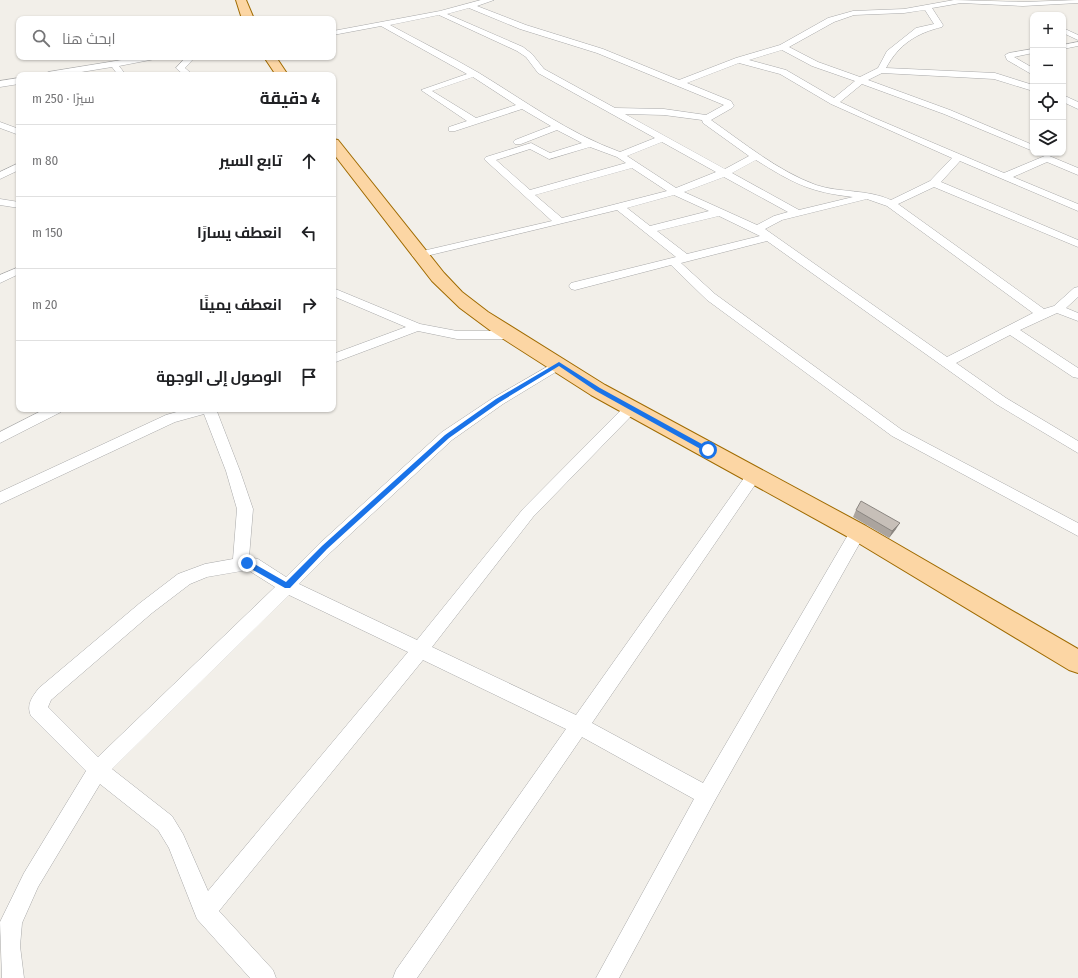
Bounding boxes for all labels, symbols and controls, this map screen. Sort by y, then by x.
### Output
map controls [1030,12,1066,156]
button: + [1030,12,1066,48]
search box [16,16,336,60]
icon: search [30,27,52,49]
text: ابحث هنا [62,30,116,48]
button: − [1030,48,1066,84]
button: locate [1030,84,1066,120]
text: 4 دقيقة [260,88,320,109]
text: سيرًا · 250 m [32,91,94,106]
button: layers [1030,120,1066,156]
icon: ahead [298,150,320,172]
text: تابع السير [219,152,282,170]
text: 80 m [32,153,58,168]
icon: left [298,222,320,244]
text: انعطف يسارًا [197,224,282,242]
text: 150 m [32,225,63,240]
icon: right [298,294,320,316]
text: انعطف يمينًا [199,296,282,314]
text: 20 m [32,297,58,312]
icon: arrive [298,366,320,388]
text: الوصول إلى الوجهة [156,368,282,386]
route start [699,441,717,459]
route end [238,554,256,572]

